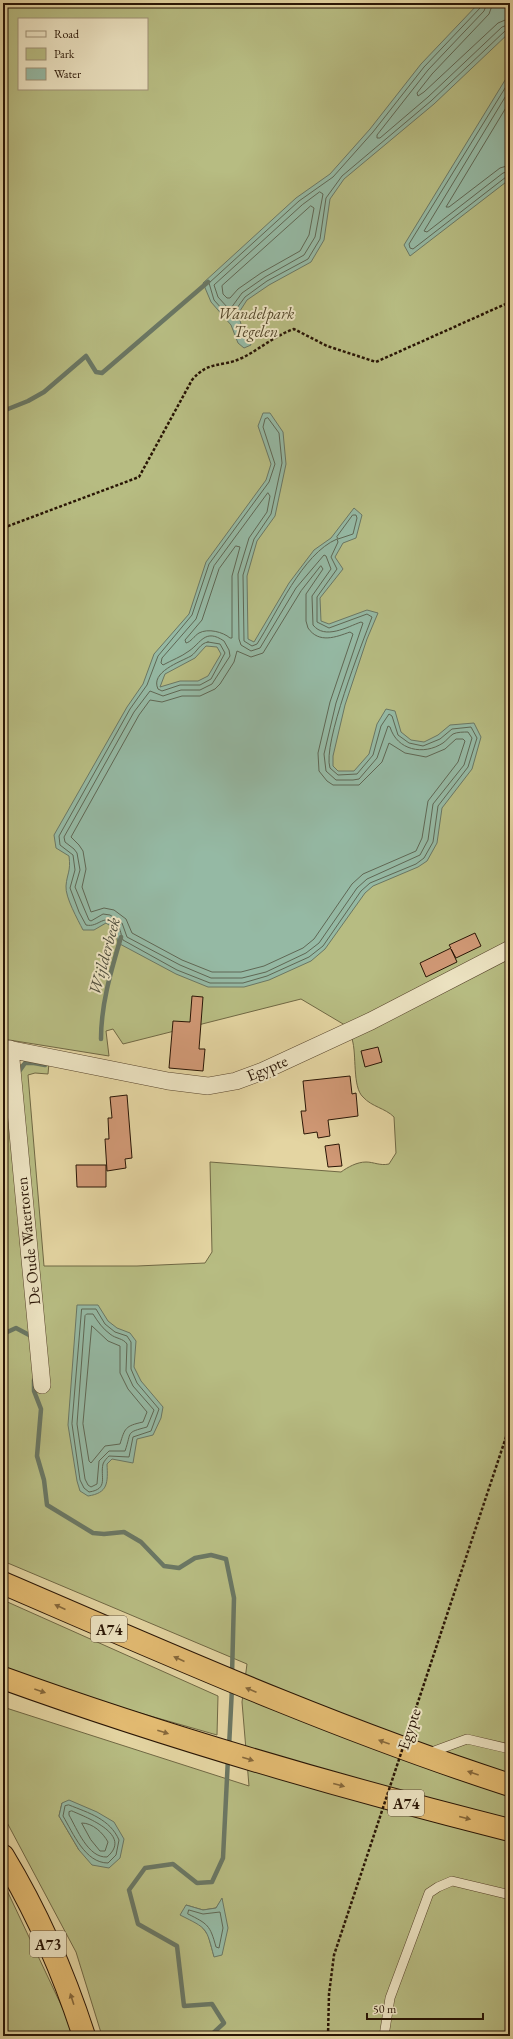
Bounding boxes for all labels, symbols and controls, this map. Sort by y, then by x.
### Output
legend [18,18,148,90]
text: Road [54,26,80,42]
text: Park [54,46,75,62]
text: Water [54,66,81,82]
park label: Wandelpark Tegelen [218,303,295,342]
water label: Wijlderbeek [83,915,125,997]
street label: Egypte [243,1050,291,1086]
street label: De Oude Watertoren [11,1175,45,1306]
one-way arrow [54,1604,65,1610]
road number: A74 [91,1616,127,1642]
one-way arrow [173,1656,184,1662]
one-way arrow [246,1687,257,1693]
one-way arrow [34,1688,46,1694]
street label: Egypte [392,1706,426,1752]
one-way arrow [157,1729,169,1735]
one-way arrow [378,1739,390,1745]
one-way arrow [243,1756,255,1762]
one-way arrow [467,1770,479,1776]
one-way arrow [334,1782,346,1788]
road number: A74 [388,1790,424,1816]
one-way arrow [459,1816,471,1822]
road number: A73 [30,1931,66,1957]
one-way arrow [69,1993,75,2005]
scale bar [367,1995,483,2021]
text: 50 m [373,2001,397,2017]

